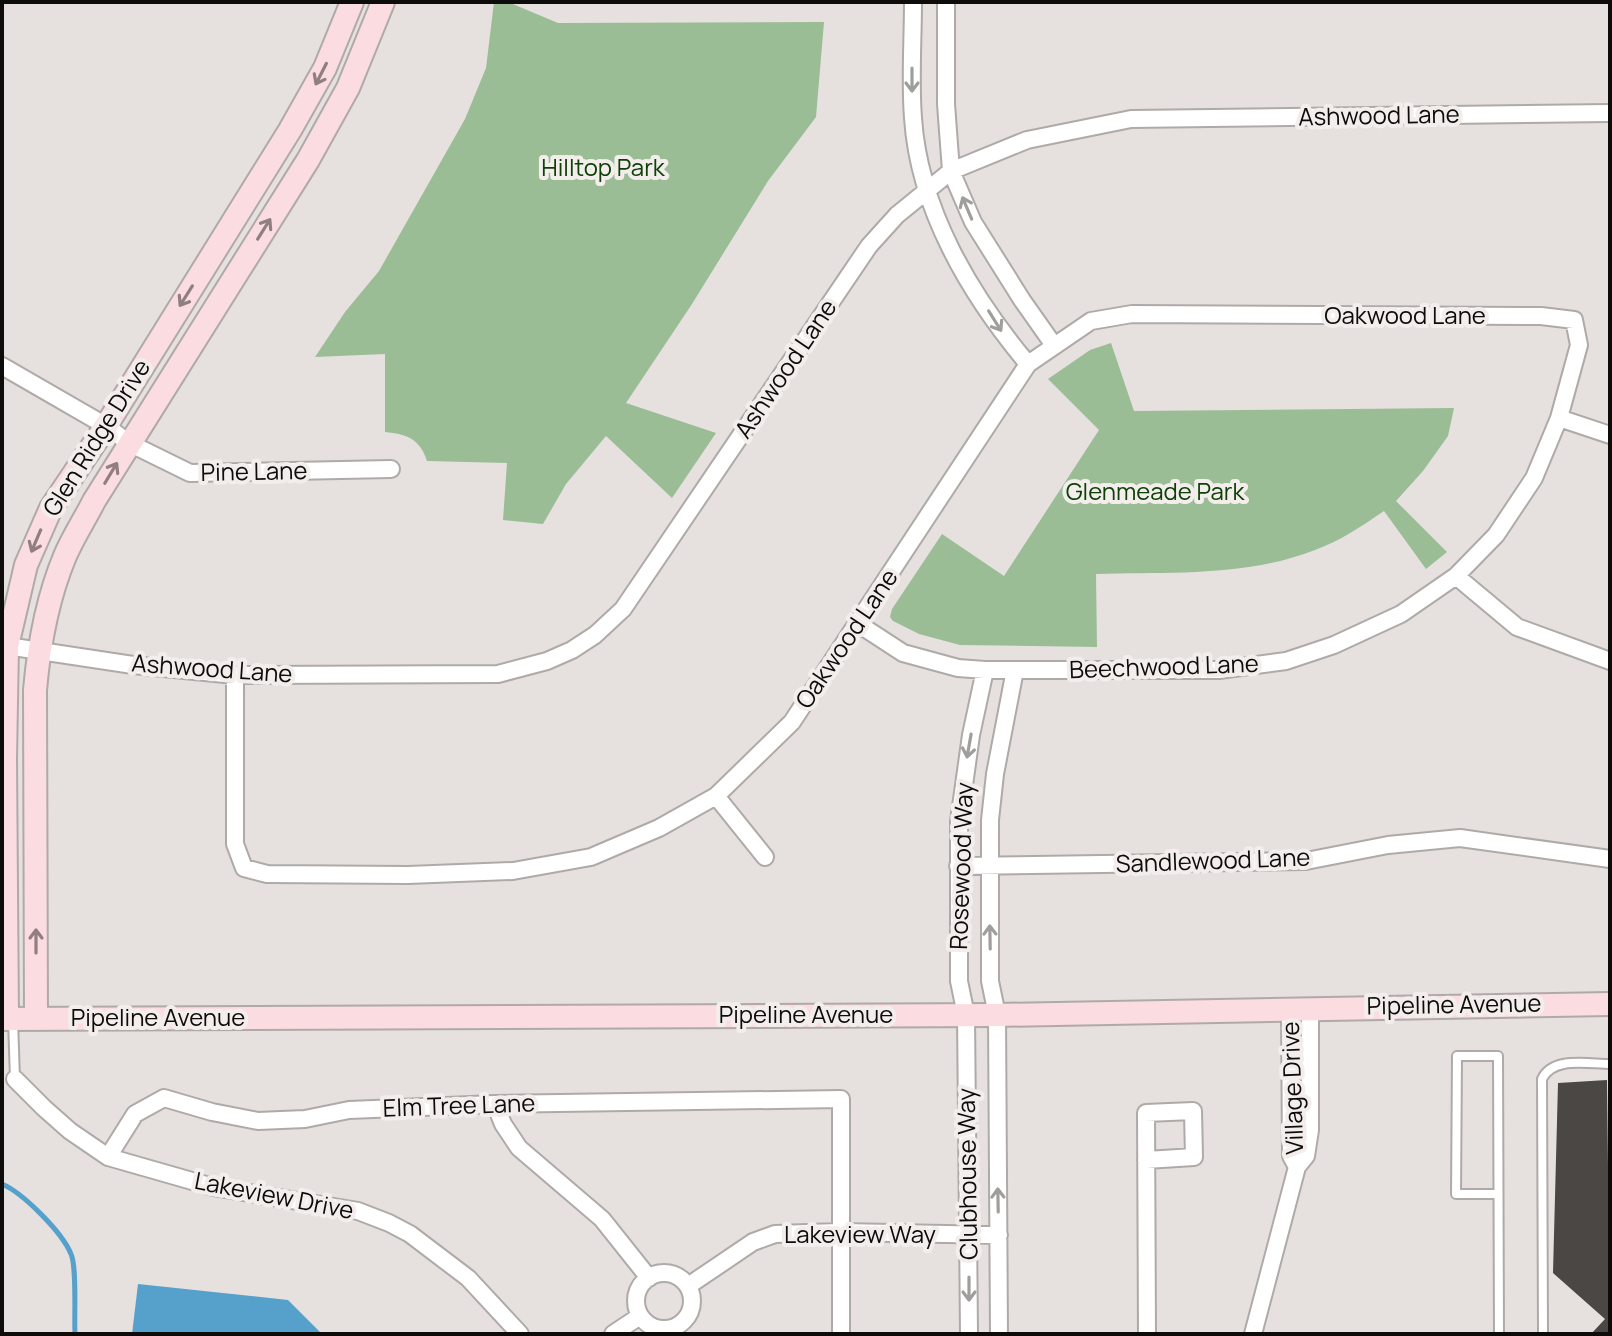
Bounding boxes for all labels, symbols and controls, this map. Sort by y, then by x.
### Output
one-way arrow [313,61,329,85]
one-way arrow [904,66,920,93]
street label: Ashwood Lane [1298,97,1460,132]
park label: Hilltop Park [541,150,666,183]
one-way arrow [958,196,973,221]
one-way arrow [256,218,272,241]
one-way arrow [178,284,194,307]
street label: Ashwood Lane [726,292,844,444]
street label: Oakwood Lane [1324,298,1486,331]
one-way arrow [987,309,1003,332]
street label: Glen Ridge Drive [34,352,157,522]
street label: Pine Lane [200,453,308,488]
one-way arrow [103,462,119,485]
park label: Glenmeade Park [1066,474,1245,507]
one-way arrow [28,528,43,553]
street label: Oakwood Lane [787,562,905,714]
street label: Ashwood Lane [131,645,294,690]
street label: Beechwood Lane [1069,646,1259,685]
one-way arrow [960,733,975,759]
street label: Rosewood Way [941,781,980,950]
street label: Sandlewood Lane [1115,840,1311,879]
one-way arrow [982,924,998,951]
one-way arrow [28,928,44,955]
street label: Pipeline Avenue [1366,985,1542,1022]
street label: Pipeline Avenue [719,997,893,1030]
street label: Pipeline Avenue [71,1000,245,1033]
street label: Village Drive [1273,1021,1310,1155]
street label: Elm Tree Lane [382,1085,536,1124]
street label: Clubhouse Way [948,1087,984,1260]
street label: Lakeview Drive [192,1163,357,1226]
one-way arrow [990,1187,1006,1214]
street label: Lakeview Way [784,1217,936,1250]
one-way arrow [961,1275,977,1302]

